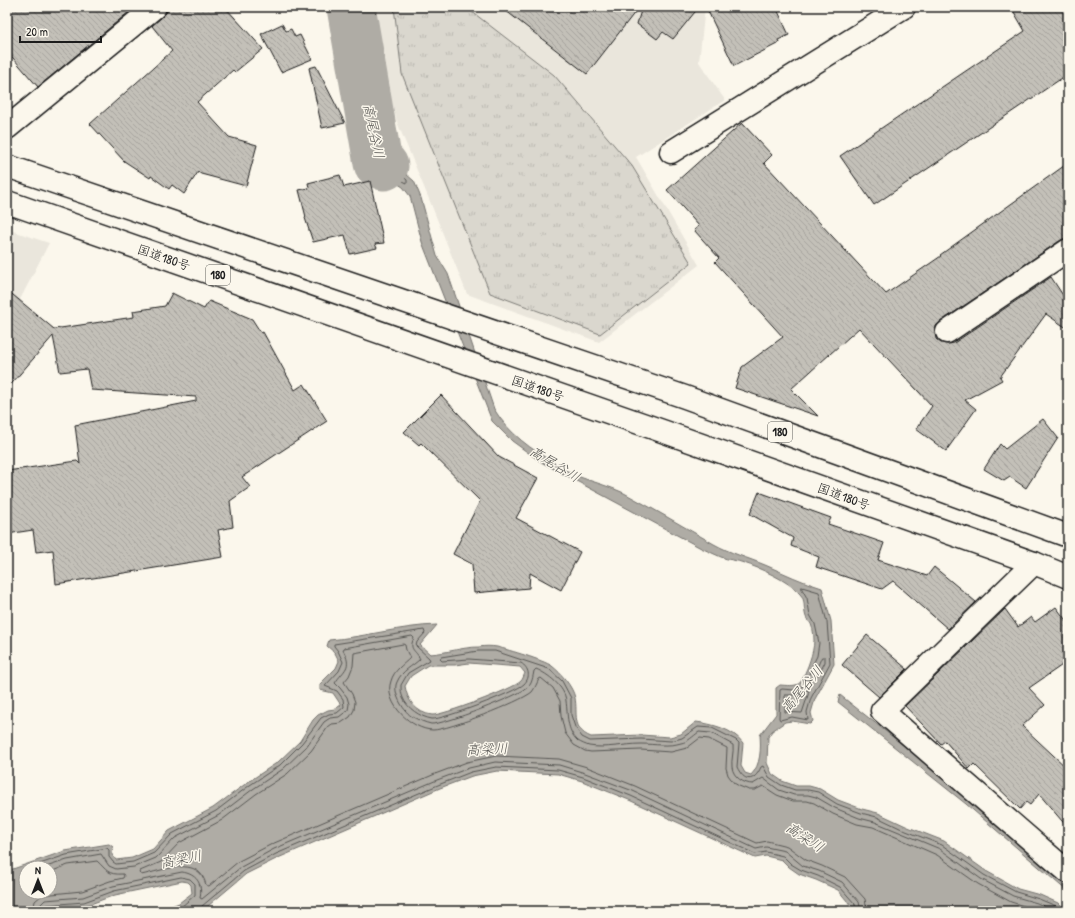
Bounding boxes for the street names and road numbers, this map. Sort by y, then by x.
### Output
street label: 国道180号 [135,240,193,274]
road number: 180 [206,265,230,285]
street label: 国道180号 [509,371,567,405]
road number: 180 [768,422,792,442]
street label: 国道180号 [815,478,873,514]

